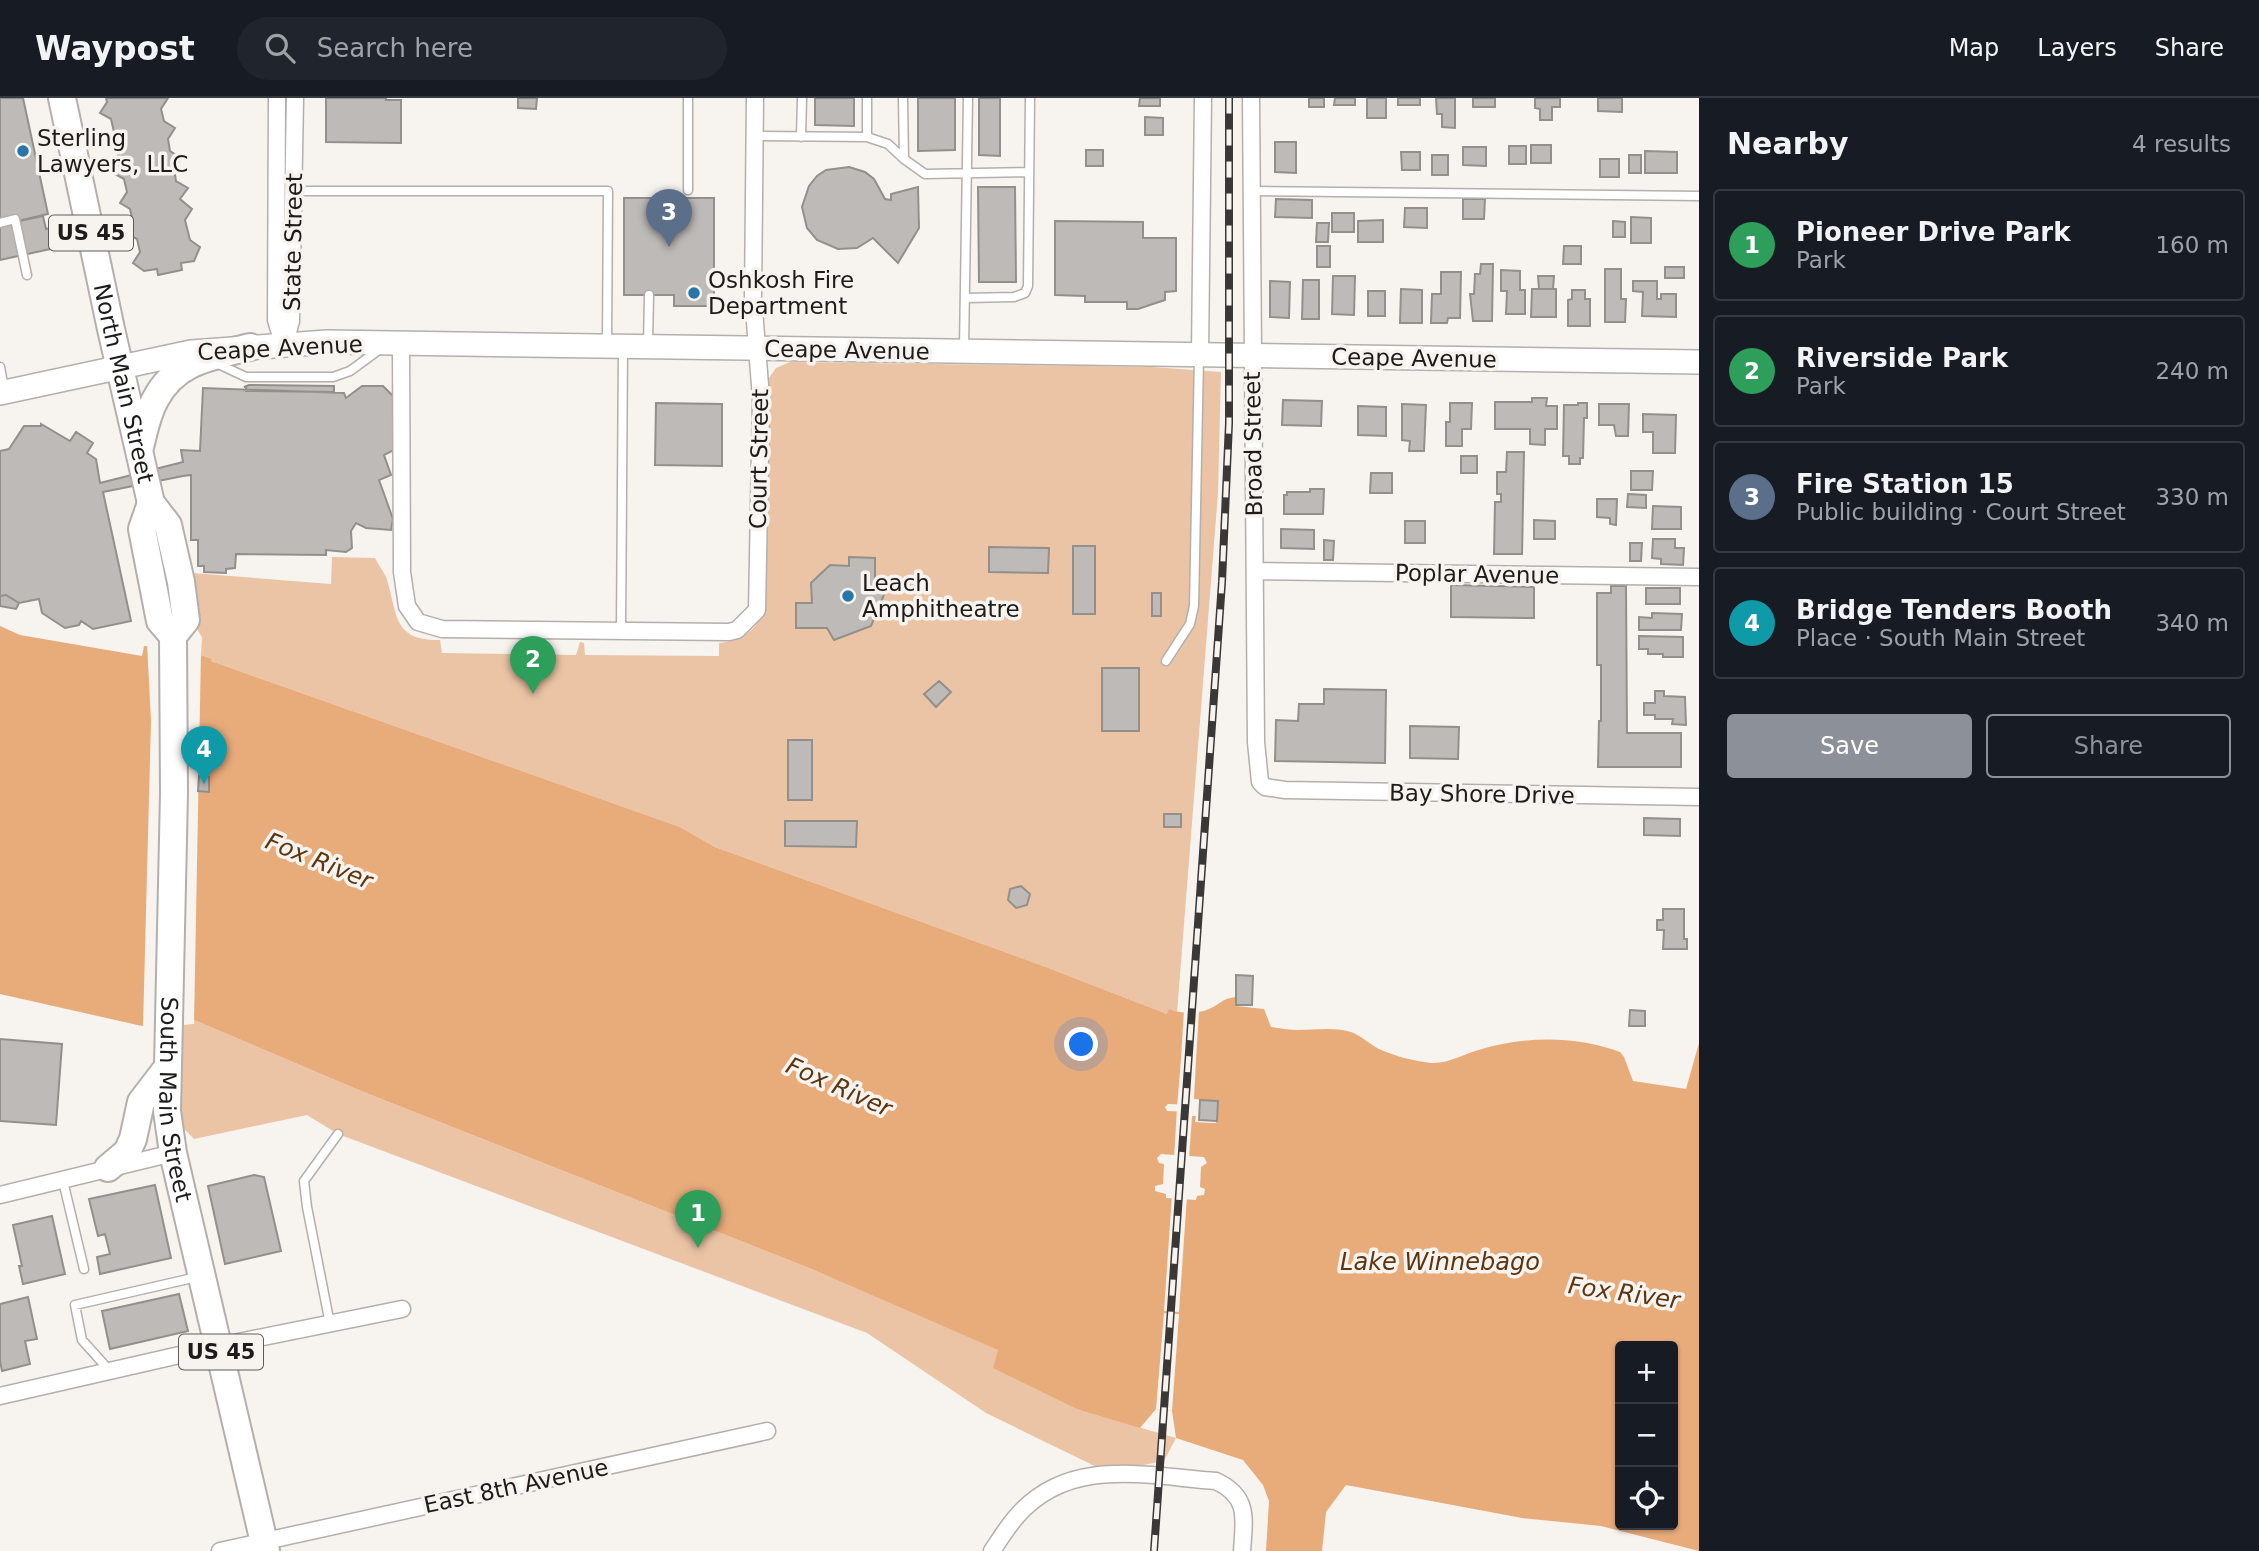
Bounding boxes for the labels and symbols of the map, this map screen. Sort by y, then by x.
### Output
place label: Sterling Lawyers, LLC [37,125,188,177]
marker: Sterling Lawyers, LLC [15,143,31,159]
street label: State Street [279,173,307,311]
pin: 3 [646,189,692,247]
road number: US 45 [49,216,133,250]
place label: Oshkosh Fire Department [708,267,854,319]
street label: North Main Street [89,281,159,486]
marker: Oshkosh Fire Department [686,285,702,301]
street label: Ceape Avenue [197,331,363,365]
street label: Ceape Avenue [764,336,930,364]
street label: Ceape Avenue [1331,344,1497,372]
street label: Broad Street [1239,371,1267,517]
street label: Court Street [745,389,773,529]
street label: Poplar Avenue [1395,560,1559,588]
place label: Leach Amphitheatre [862,570,1020,622]
marker: Leach Amphitheatre [840,588,856,604]
pin: 2 [510,636,556,694]
pin: 4 [181,726,227,784]
street label: Bay Shore Drive [1389,779,1575,809]
water label: Fox River [262,827,378,896]
street label: South Main Street [154,996,197,1204]
your location [1064,1027,1098,1061]
water label: Fox River [782,1051,898,1124]
pin: 1 [675,1190,721,1248]
water label: Lake Winnebago [1340,1248,1540,1276]
water label: Fox River [1566,1271,1684,1315]
road number: US 45 [179,1334,263,1370]
street label: East 8th Avenue [421,1454,611,1518]

